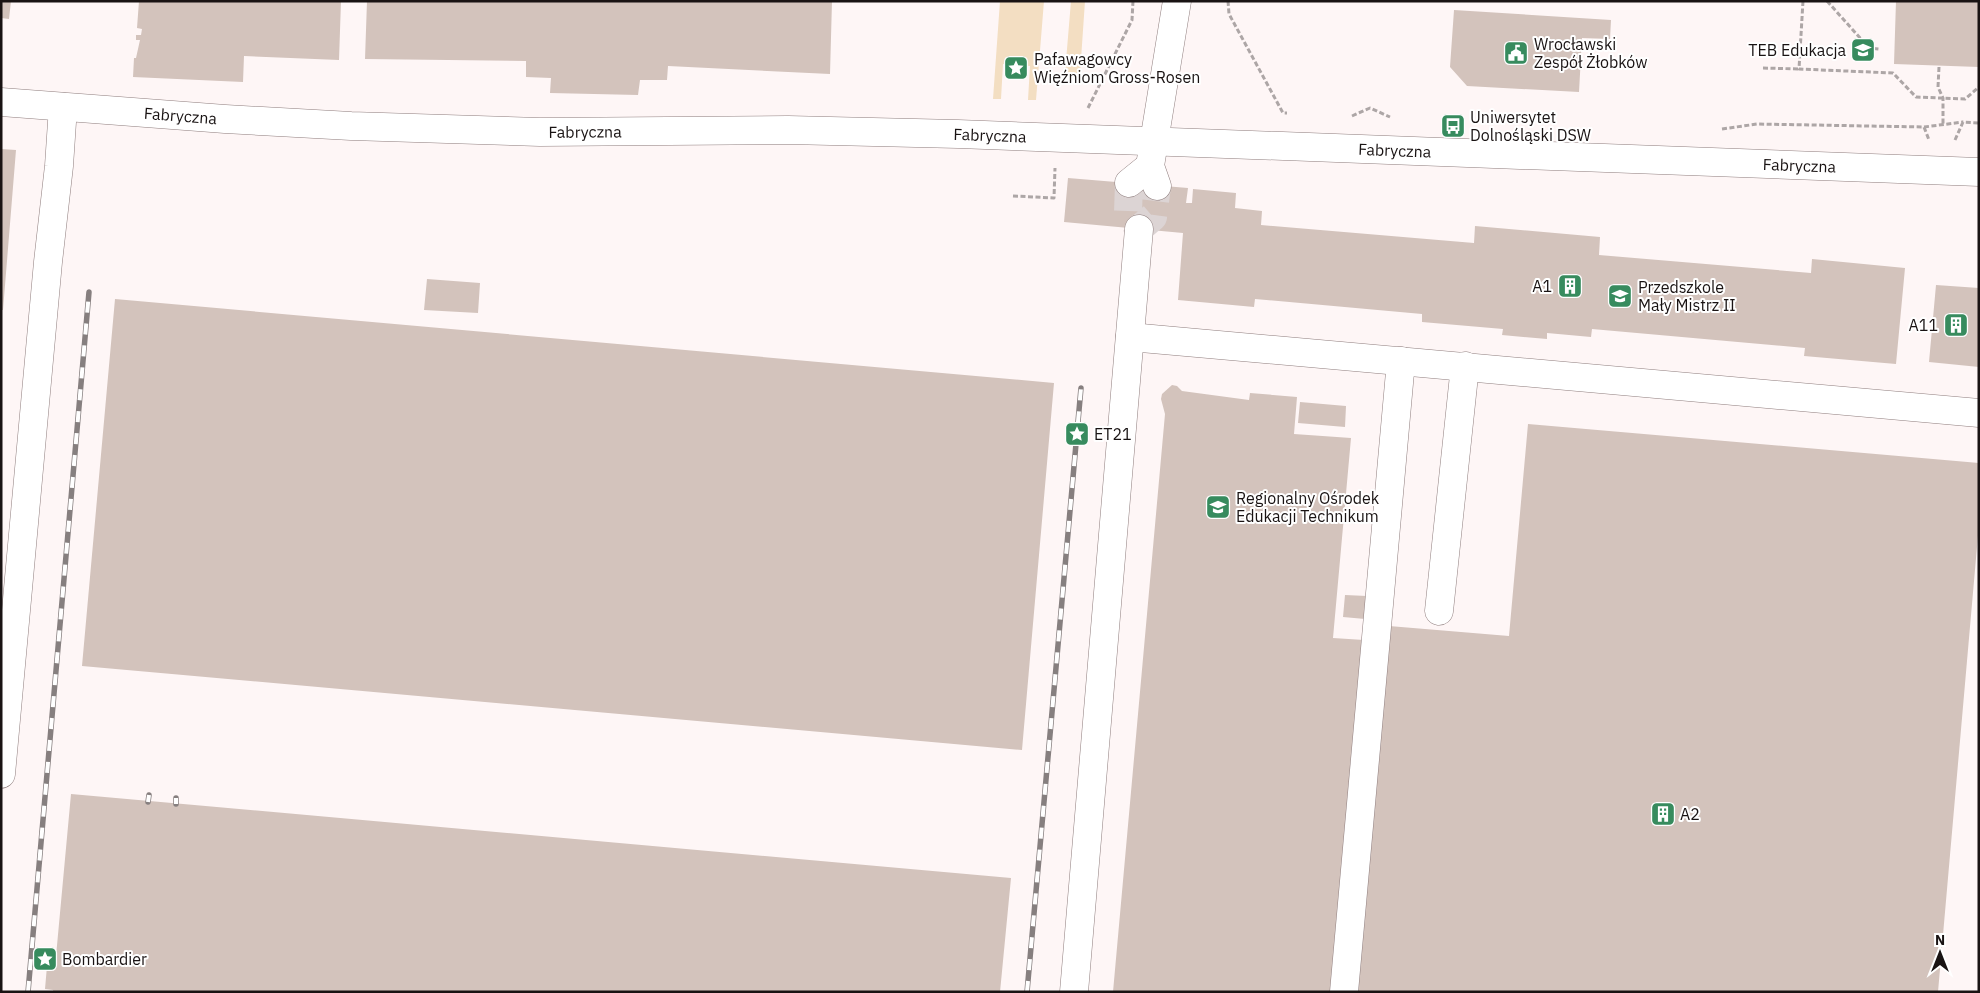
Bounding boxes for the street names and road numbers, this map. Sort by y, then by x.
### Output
street label: Fabryczna [143,103,218,128]
street label: Fabryczna [548,121,622,142]
street label: Fabryczna [953,124,1027,147]
street label: Fabryczna [1358,139,1432,162]
street label: Fabryczna [1762,154,1837,177]

